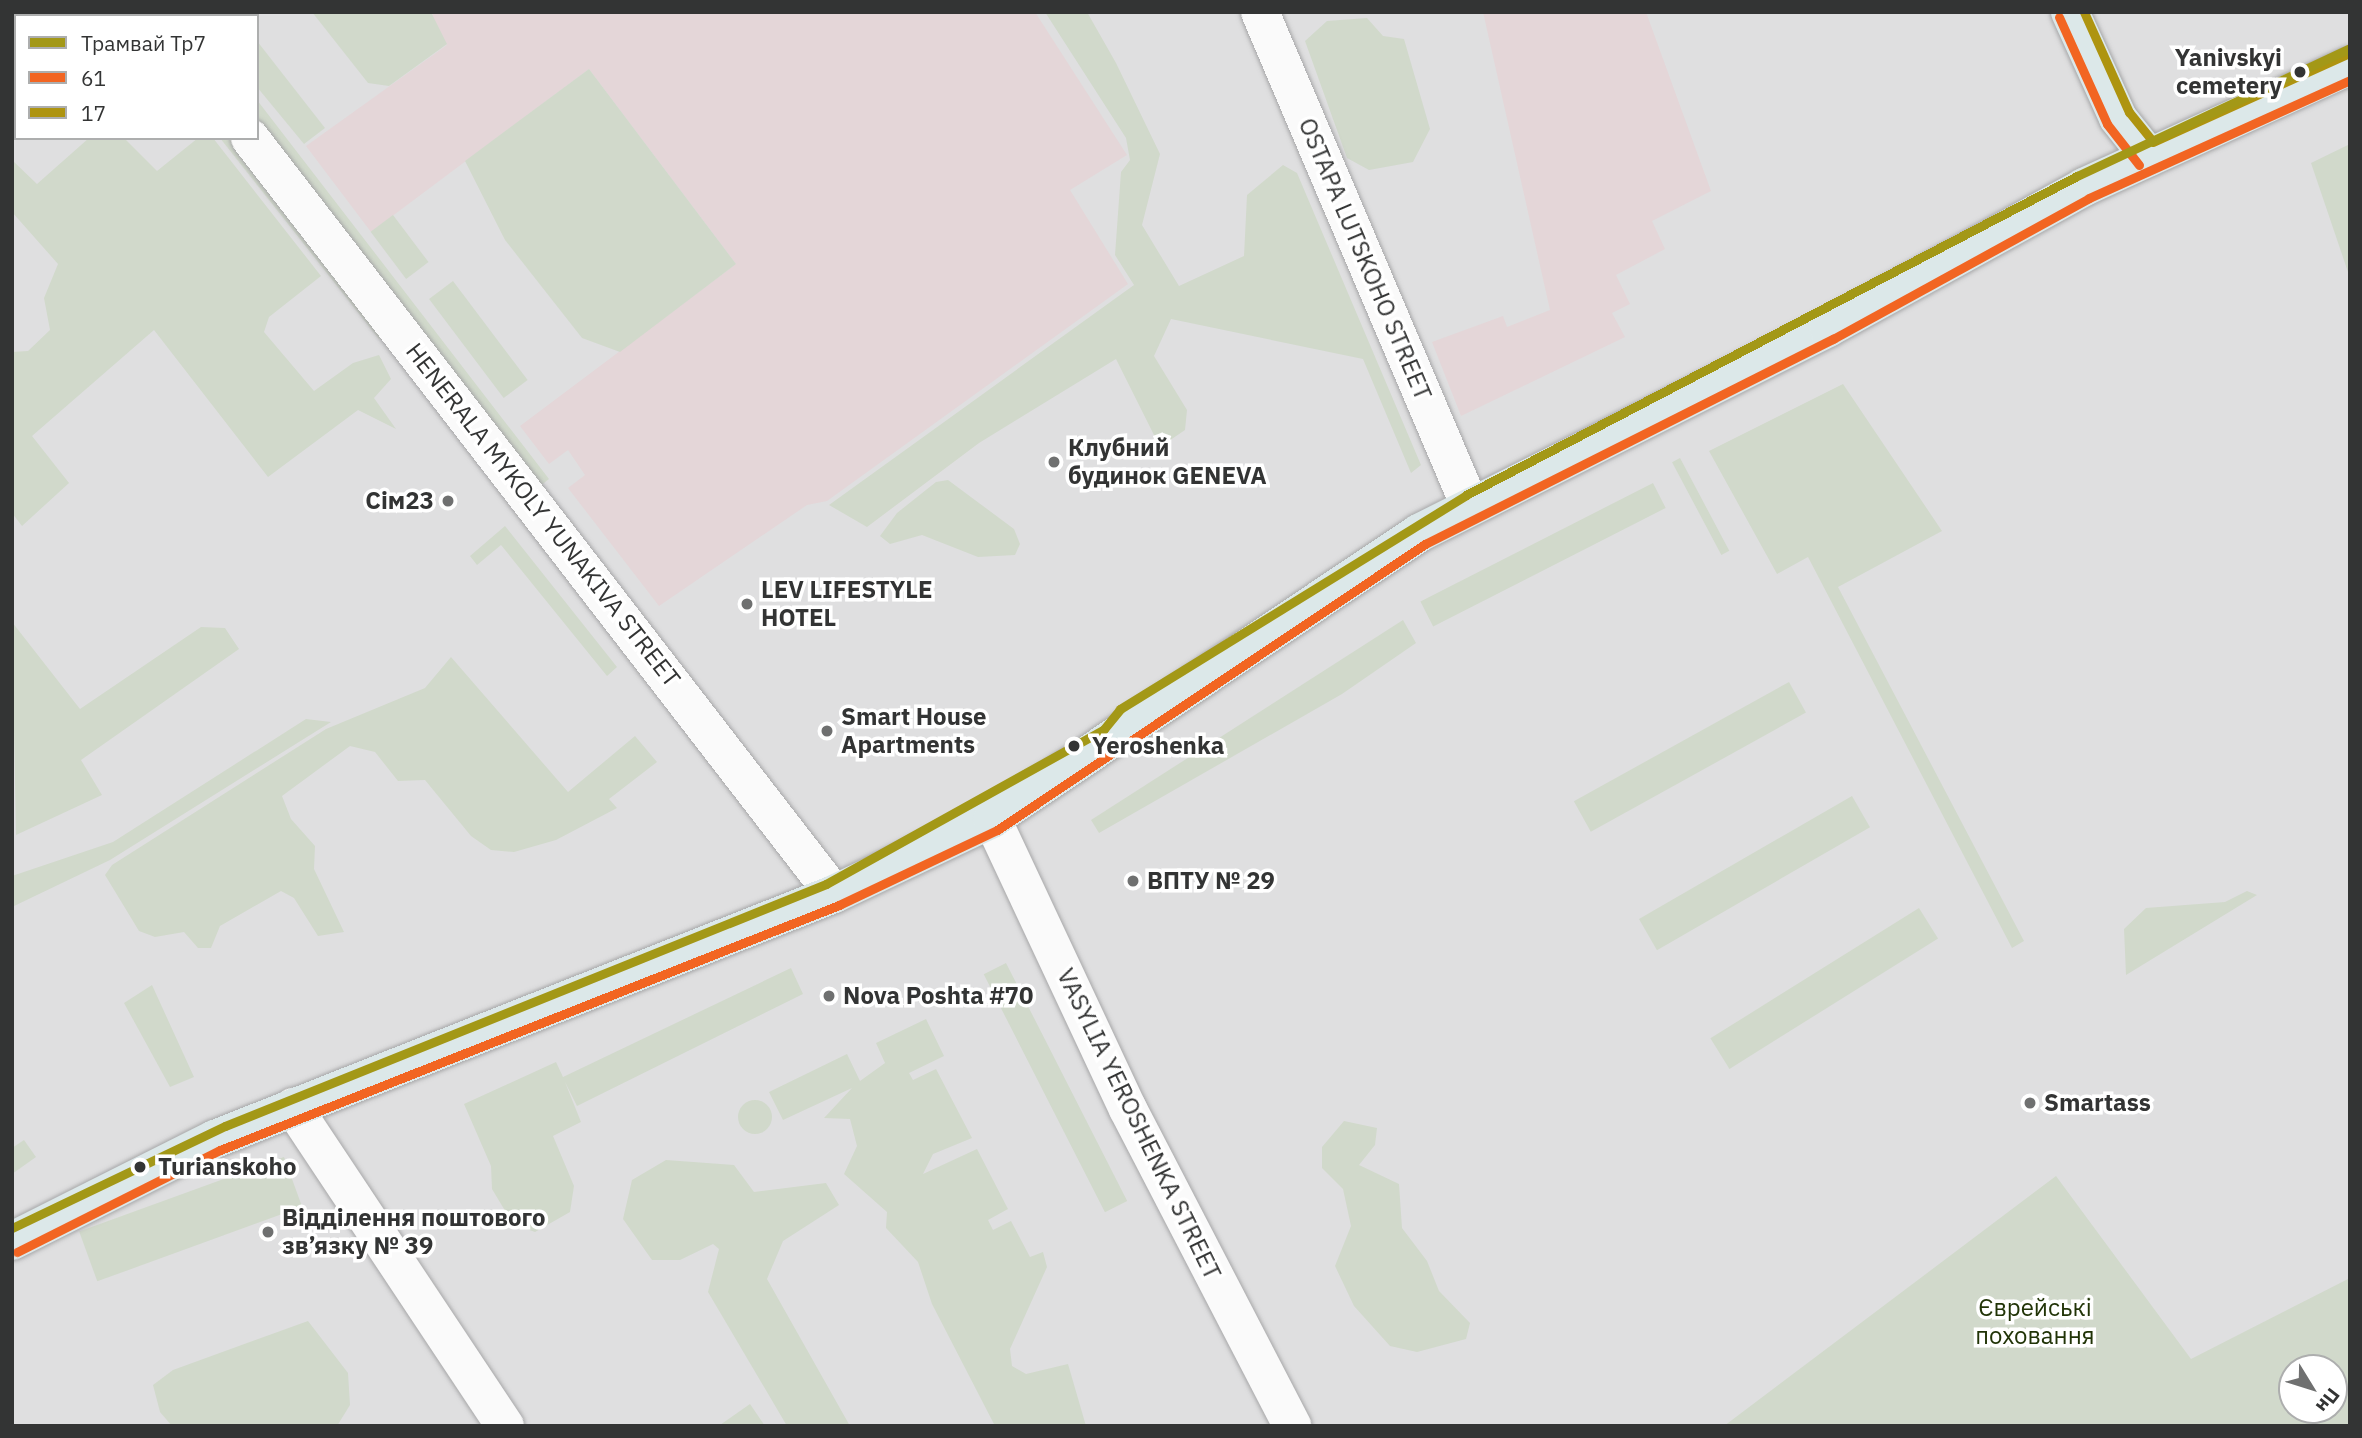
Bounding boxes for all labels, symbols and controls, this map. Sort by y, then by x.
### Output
legend [14,14,259,140]
text: Трамвай Тр7 [81,29,206,57]
place label: Yanivskyi cemetery [2175,44,2282,100]
marker: Yanivskyi cemetery [2289,61,2311,83]
text: 61 [81,64,106,92]
text: 17 [81,99,106,127]
street label: OSTAPA LUTSKOHO STREET [1292,114,1438,404]
street label: HENERALA MYKOLY YUNAKIVA STREET [400,337,686,693]
place label: Клубний будинок GENEVA [1068,434,1267,490]
marker: Клубний будинок GENEVA [1046,454,1062,470]
place label: Сім23 [365,487,434,515]
marker: Сім23 [440,493,456,509]
place label: LEV LIFESTYLE HOTEL [761,576,933,632]
marker: LEV LIFESTYLE HOTEL [739,596,755,612]
place label: Smart House Apartments [841,703,987,759]
marker: Smart House Apartments [819,723,835,739]
place label: Yeroshenka [1092,732,1224,760]
marker: Yeroshenka [1063,735,1085,757]
place label: ВПТУ № 29 [1147,867,1275,895]
marker: ВПТУ № 29 [1125,873,1141,889]
street label: VASYLIA YEROSHENKA STREET [1051,964,1227,1284]
place label: Nova Poshta #70 [843,982,1033,1010]
marker: Nova Poshta #70 [821,988,837,1004]
place label: Smartass [2044,1089,2151,1117]
marker: Smartass [2022,1095,2038,1111]
place label: Turianskoho [158,1153,296,1181]
marker: Turianskoho [129,1156,151,1178]
place label: Відділення поштового зв’язку № 39 [282,1204,546,1260]
marker: Відділення поштового зв’язку № 39 [260,1224,276,1240]
park label: Єврейські поховання [1975,1294,2095,1350]
north arrow [2278,1354,2348,1424]
text: Пн [2311,1383,2345,1418]

